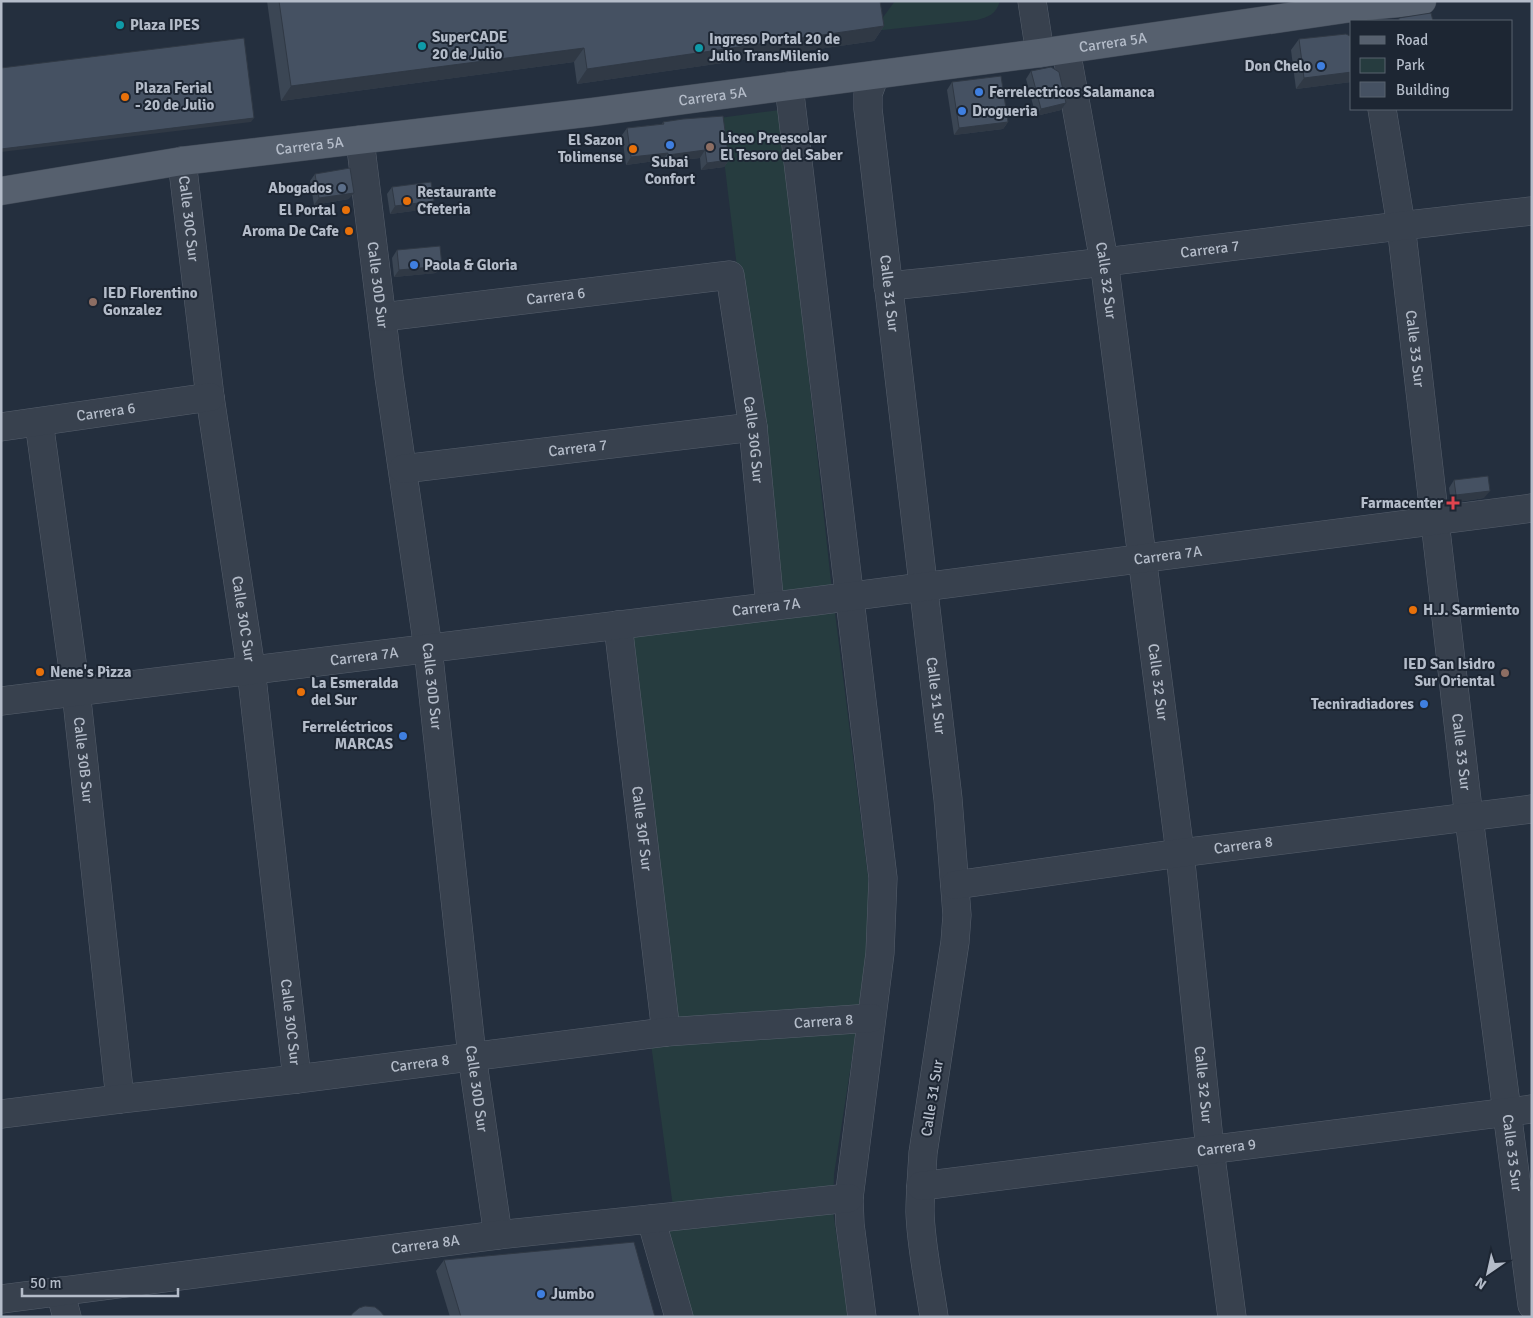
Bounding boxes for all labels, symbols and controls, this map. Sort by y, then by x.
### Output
place label: Plaza IPES [130,16,200,34]
marker: Plaza IPES [114,19,126,31]
legend [1350,20,1513,110]
place label: SuperCADE 20 de Julio [432,28,508,63]
street label: Carrera 5A [1078,29,1148,56]
place label: Ingreso Portal 20 de Julio TransMilenio [709,30,840,65]
text: Road [1396,31,1428,49]
marker: SuperCADE 20 de Julio [416,40,428,52]
marker: Ingreso Portal 20 de Julio TransMilenio [693,42,705,54]
text: Park [1396,56,1425,74]
place label: Don Chelo [1245,57,1311,75]
marker: Don Chelo [1315,60,1327,72]
place label: Plaza Ferial - 20 de Julio [135,79,215,114]
text: Building [1396,81,1450,99]
street label: Carrera 5A [677,83,748,110]
place label: Ferrelectricos Salamanca [989,83,1155,101]
marker: Ferrelectricos Salamanca [973,86,985,98]
marker: Plaza Ferial - 20 de Julio [119,91,131,103]
place label: Drogueria [972,102,1038,120]
marker: Drogueria [956,105,968,117]
place label: Liceo Preescolar El Tesoro del Saber [720,129,843,164]
place label: El Sazon Tolimense [558,131,623,166]
street label: Carrera 5A [275,133,345,159]
marker: Subai Confort [664,139,676,151]
marker: Liceo Preescolar El Tesoro del Saber [704,141,716,153]
marker: El Sazon Tolimense [627,143,639,155]
place label: Subai Confort [645,153,696,188]
street label: Calle 30C Sur [175,175,203,263]
place label: Abogados [268,179,332,197]
marker: Abogados [336,182,348,194]
place label: Restaurante Cfeteria [417,183,496,218]
marker: Restaurante Cfeteria [401,195,413,207]
place label: El Portal [279,201,336,219]
marker: El Portal [340,204,352,216]
place label: Aroma De Cafe [242,222,339,240]
marker: Aroma De Cafe [343,225,355,237]
street label: Carrera 7 [1179,237,1240,262]
street label: Calle 30D Sur [363,241,392,330]
street label: Calle 32 Sur [1092,241,1120,321]
street label: Calle 31 Sur [876,254,903,334]
place label: Paola & Gloria [424,256,518,274]
marker: Paola & Gloria [408,259,420,271]
place label: IED Florentino Gonzalez [103,284,198,319]
street label: Carrera 6 [525,284,586,309]
marker: IED Florentino Gonzalez [87,296,99,308]
street label: Calle 33 Sur [1402,309,1429,389]
street label: Calle 30G Sur [739,395,767,484]
street label: Carrera 6 [75,399,137,425]
street label: Carrera 7 [547,436,608,461]
place label: Farmacenter [1361,494,1443,512]
marker: Farmacenter [1447,497,1459,509]
street label: Carrera 7A [1133,542,1203,569]
street label: Calle 30C Sur [228,575,259,663]
street label: Carrera 7A [731,594,801,620]
place label: H.J. Sarmiento [1423,601,1520,619]
marker: H.J. Sarmiento [1407,604,1419,616]
street label: Calle 30D Sur [418,642,446,731]
street label: Carrera 7A [329,643,399,669]
street label: Calle 32 Sur [1144,643,1172,722]
place label: IED San Isidro Sur Oriental [1403,655,1495,690]
street label: Calle 31 Sur [923,656,949,736]
place label: Nene's Pizza [50,663,132,681]
marker: Nene's Pizza [34,666,46,678]
marker: IED San Isidro Sur Oriental [1499,667,1511,679]
place label: La Esmeralda del Sur [311,674,399,709]
marker: La Esmeralda del Sur [295,686,307,698]
place label: Tecniradiadores [1311,695,1414,713]
marker: Tecniradiadores [1418,698,1430,710]
street label: Calle 33 Sur [1448,712,1475,792]
street label: Calle 30B Sur [70,716,97,805]
place label: Ferreléctricos MARCAS [302,718,393,753]
marker: Ferreléctricos MARCAS [397,730,409,742]
street label: Calle 30F Sur [628,785,656,873]
street label: Carrera 8 [1213,832,1274,858]
street label: Calle 30C Sur [277,978,304,1067]
street label: Carrera 8 [793,1010,854,1032]
street label: Calle 30D Sur [462,1045,492,1134]
street label: Calle 32 Sur [1191,1045,1216,1125]
street label: Carrera 8 [389,1051,451,1076]
street label: Calle 31 Sur [917,1058,947,1138]
street label: Calle 33 Sur [1498,1113,1526,1193]
street label: Carrera 9 [1196,1135,1257,1160]
street label: Carrera 8A [390,1231,461,1258]
north arrow [1463,1248,1513,1298]
scale bar [22,1266,179,1298]
text: 50 m [30,1274,61,1292]
text: N [1472,1274,1490,1293]
place label: Jumbo [551,1285,594,1303]
marker: Jumbo [535,1288,547,1300]

